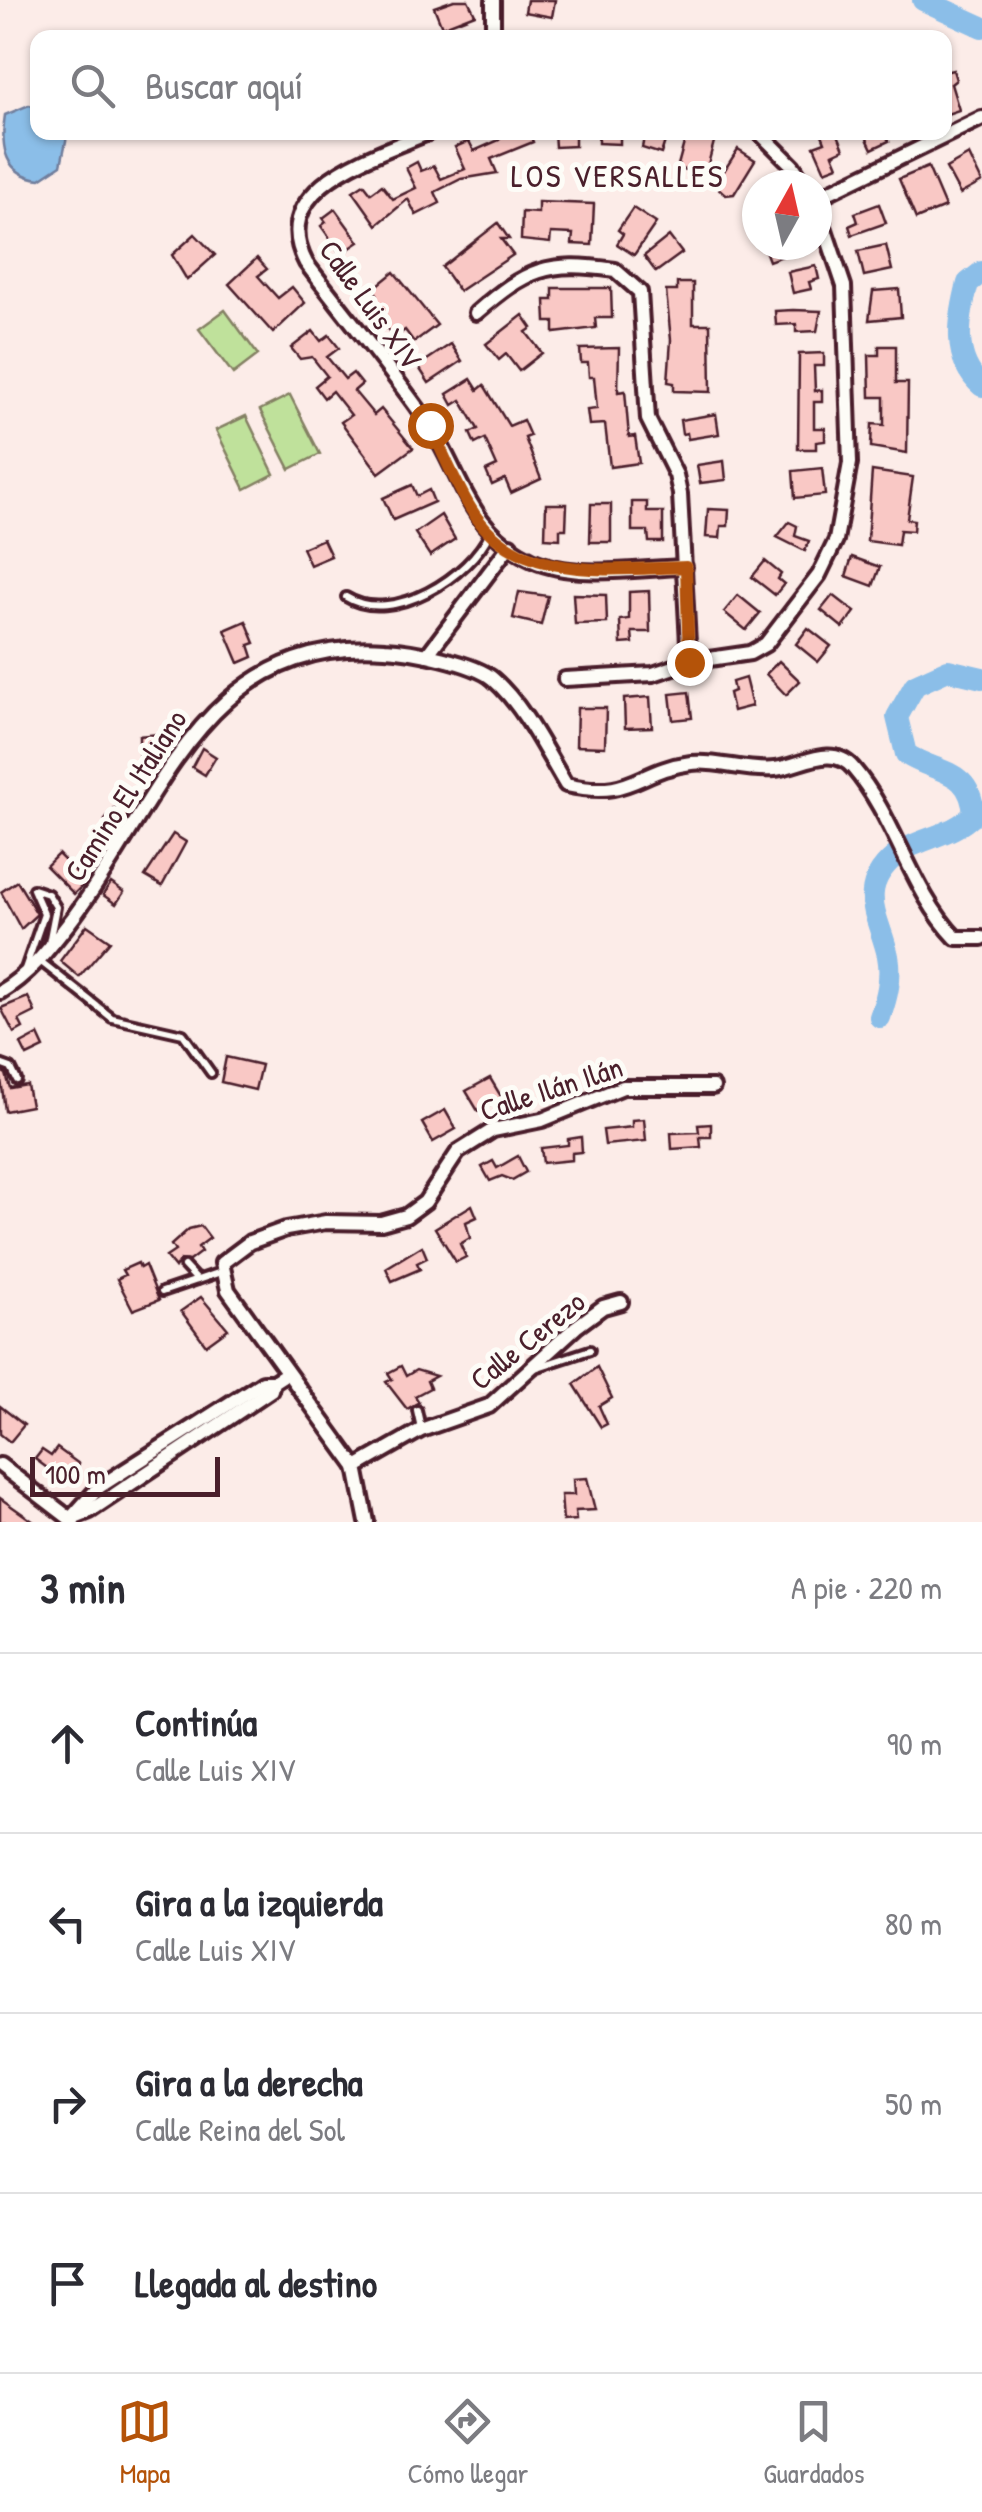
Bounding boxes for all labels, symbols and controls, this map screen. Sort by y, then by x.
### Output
search box [30,30,952,140]
icon: search [65,58,120,113]
text: Buscar aquí [145,59,303,111]
district label: LOS VERSALLES [511,154,725,197]
north arrow [742,170,832,260]
street label: Calle Luis XIV [311,231,431,377]
route start [408,403,454,449]
route end [667,640,713,686]
street label: Camino El Italiano [55,701,195,889]
street label: Calle Ilán Ilán [475,1046,627,1130]
street label: Calle Cerezo [461,1281,593,1399]
scale bar [30,1452,220,1496]
text: 100 m [45,1455,106,1493]
text: 3 min [40,1559,125,1616]
text: A pie · 220 m [791,1566,942,1609]
text: Continúa [135,1696,257,1748]
icon: ahead [40,1716,95,1771]
text: 90 m [887,1722,942,1765]
text: Calle Luis XIV [135,1748,295,1791]
text: Gira a la izquierda [135,1876,383,1928]
icon: left [40,1896,95,1951]
text: 80 m [885,1902,942,1945]
text: Calle Luis XIV [135,1928,295,1971]
text: Gira a la derecha [135,2056,363,2108]
icon: right [40,2076,95,2131]
text: 50 m [885,2082,942,2125]
text: Calle Reina del Sol [135,2108,345,2151]
icon: arrive [40,2256,95,2311]
text: Llegada al destino [135,2257,377,2309]
tab: Mapa [117,2394,172,2492]
tab: Cómo llegar [407,2394,528,2492]
tab: Guardados [763,2394,864,2492]

